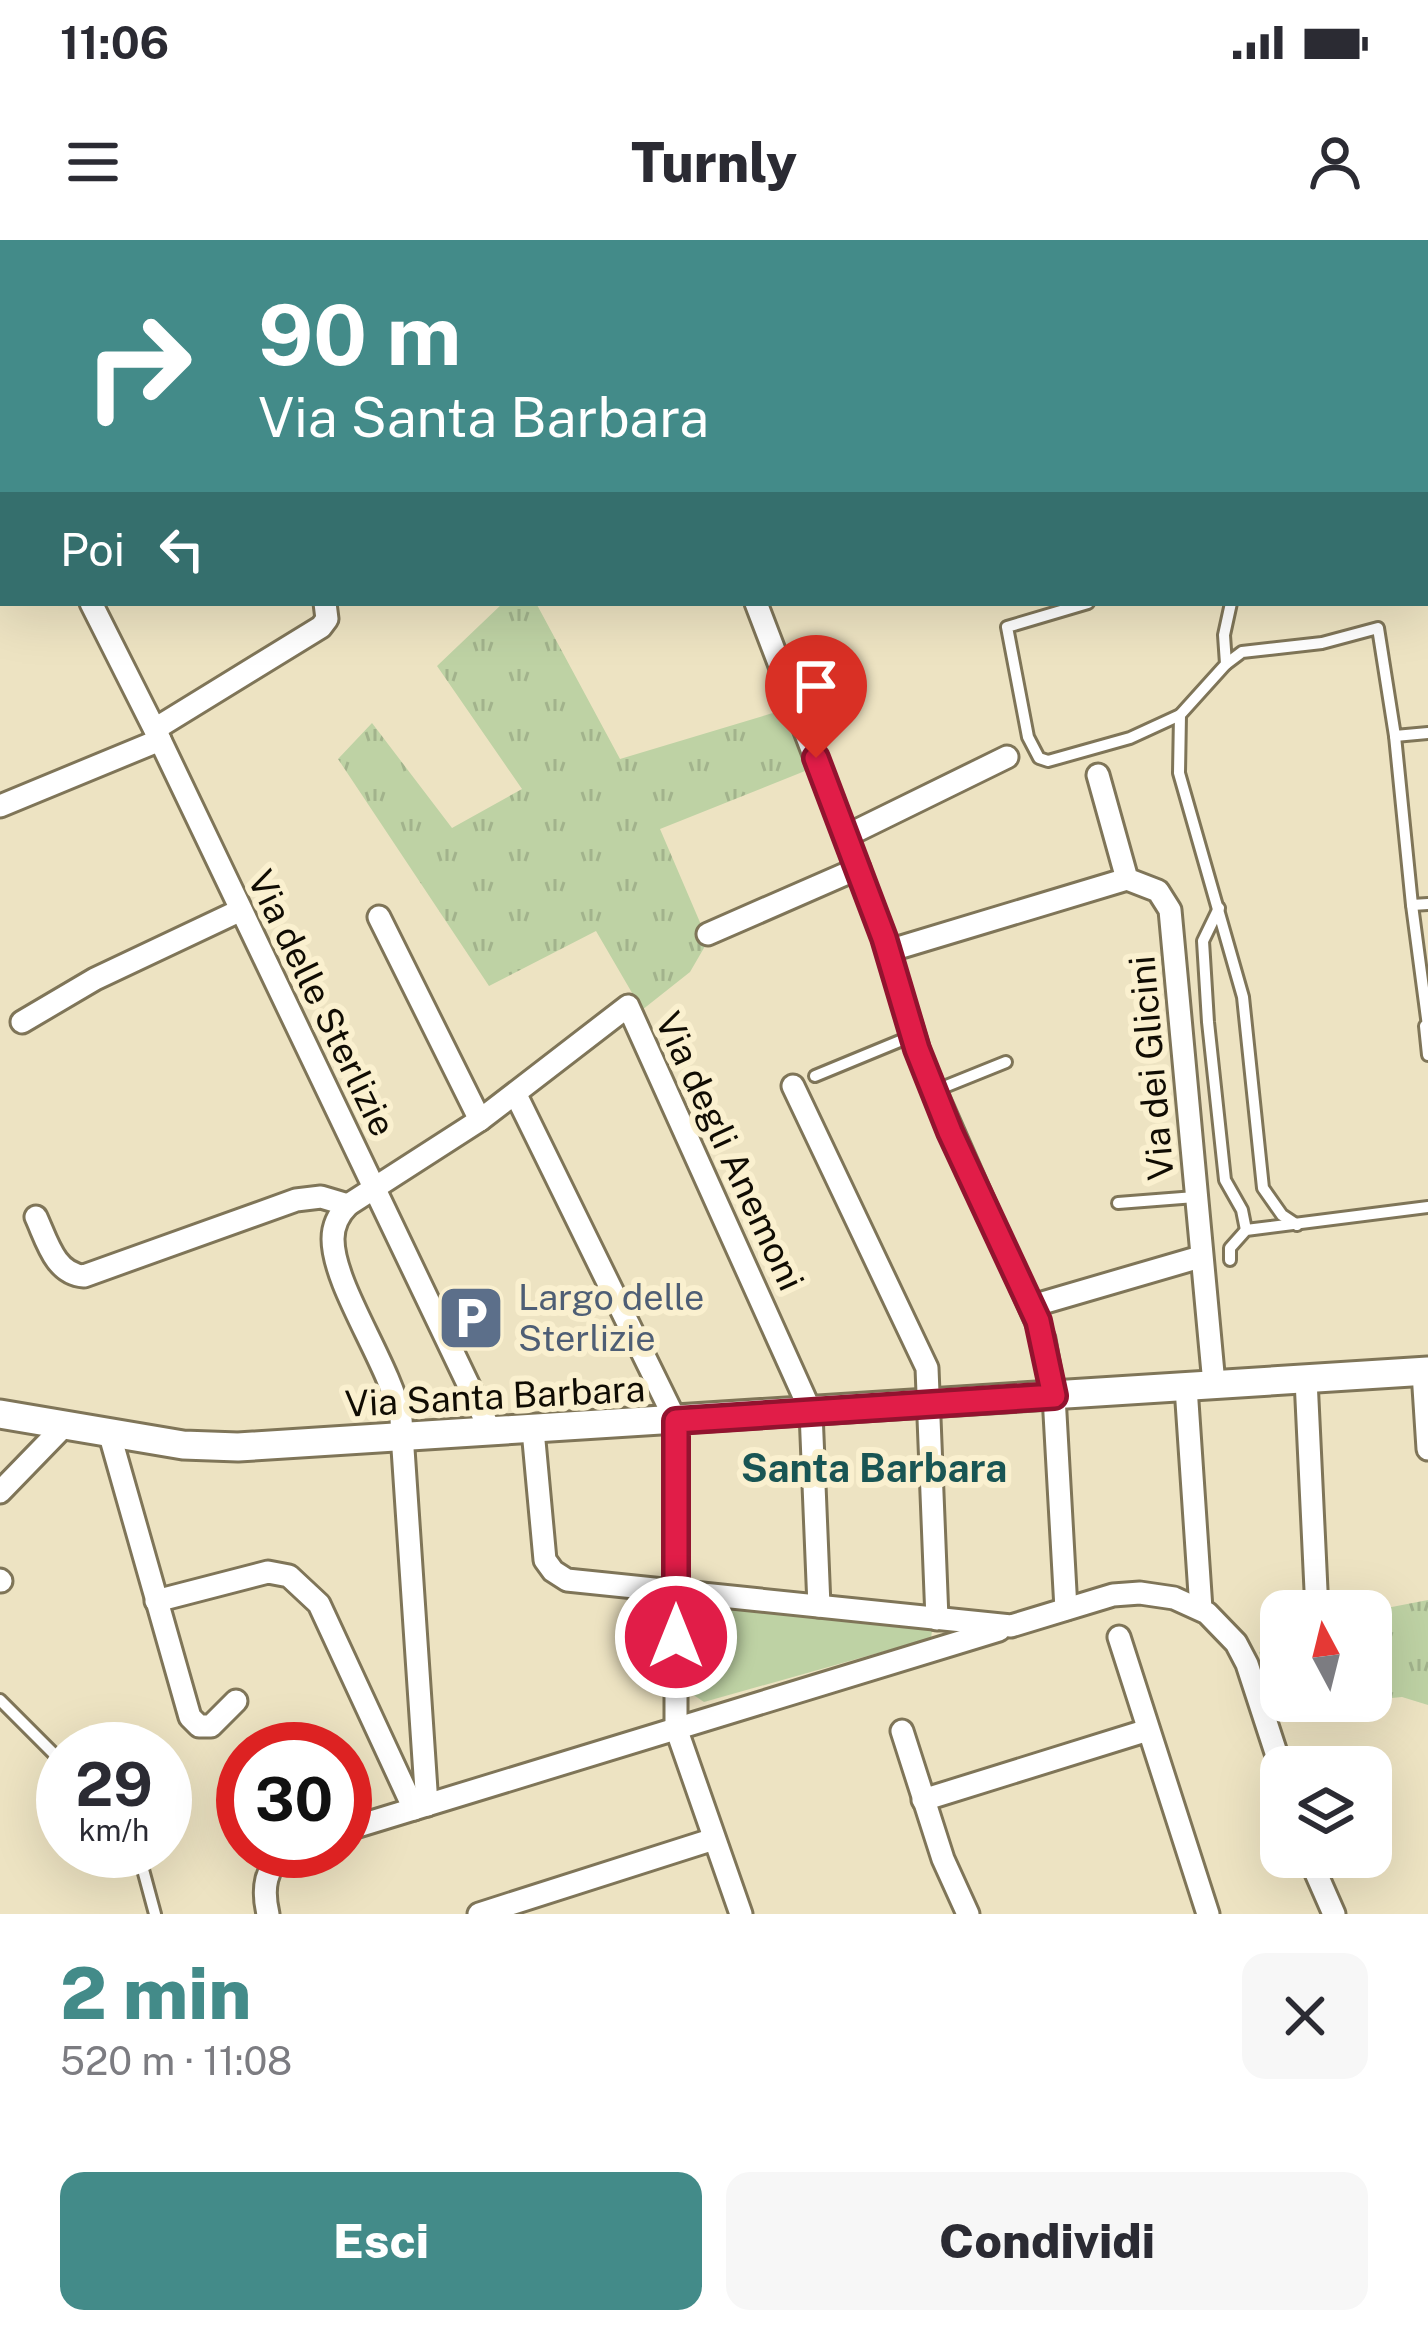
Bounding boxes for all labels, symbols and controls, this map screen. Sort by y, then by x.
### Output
text: 11:06 [60,16,169,69]
icon: menu [60,129,126,195]
icon: person [1302,129,1368,195]
text: Turnly [631,131,797,194]
text: 90 m [258,285,461,384]
icon: right [60,288,216,444]
text: Via Santa Barbara [258,386,709,449]
icon: left [149,516,215,582]
text: Poi [60,523,125,576]
pin [765,635,867,758]
icon: arrive [783,653,849,719]
street label: Via delle Sterlizie [240,863,404,1143]
street label: Via dei Glicini [1120,954,1182,1182]
street label: Via degli Anemoni [647,1005,813,1297]
place label: Largo delle Sterlizie [518,1276,704,1359]
parking icon: Largo delle Sterlizie [436,1283,506,1353]
street label: Via Santa Barbara [344,1367,646,1425]
district label: Santa Barbara [741,1445,1007,1491]
position arrow [613,1574,739,1700]
north arrow [1260,1590,1392,1722]
map controls [1260,1590,1392,1878]
speed limit sign: 30 [216,1722,372,1878]
button: layers [1260,1746,1392,1878]
text: 29 [75,1749,153,1820]
text: km/h [79,1812,149,1848]
text: 2 min [60,1951,251,2035]
button: close [1242,1953,1368,2079]
text: 520 m · 11:08 [60,2038,292,2084]
button: Esci [60,2172,702,2310]
button: Condividi [726,2172,1368,2310]

